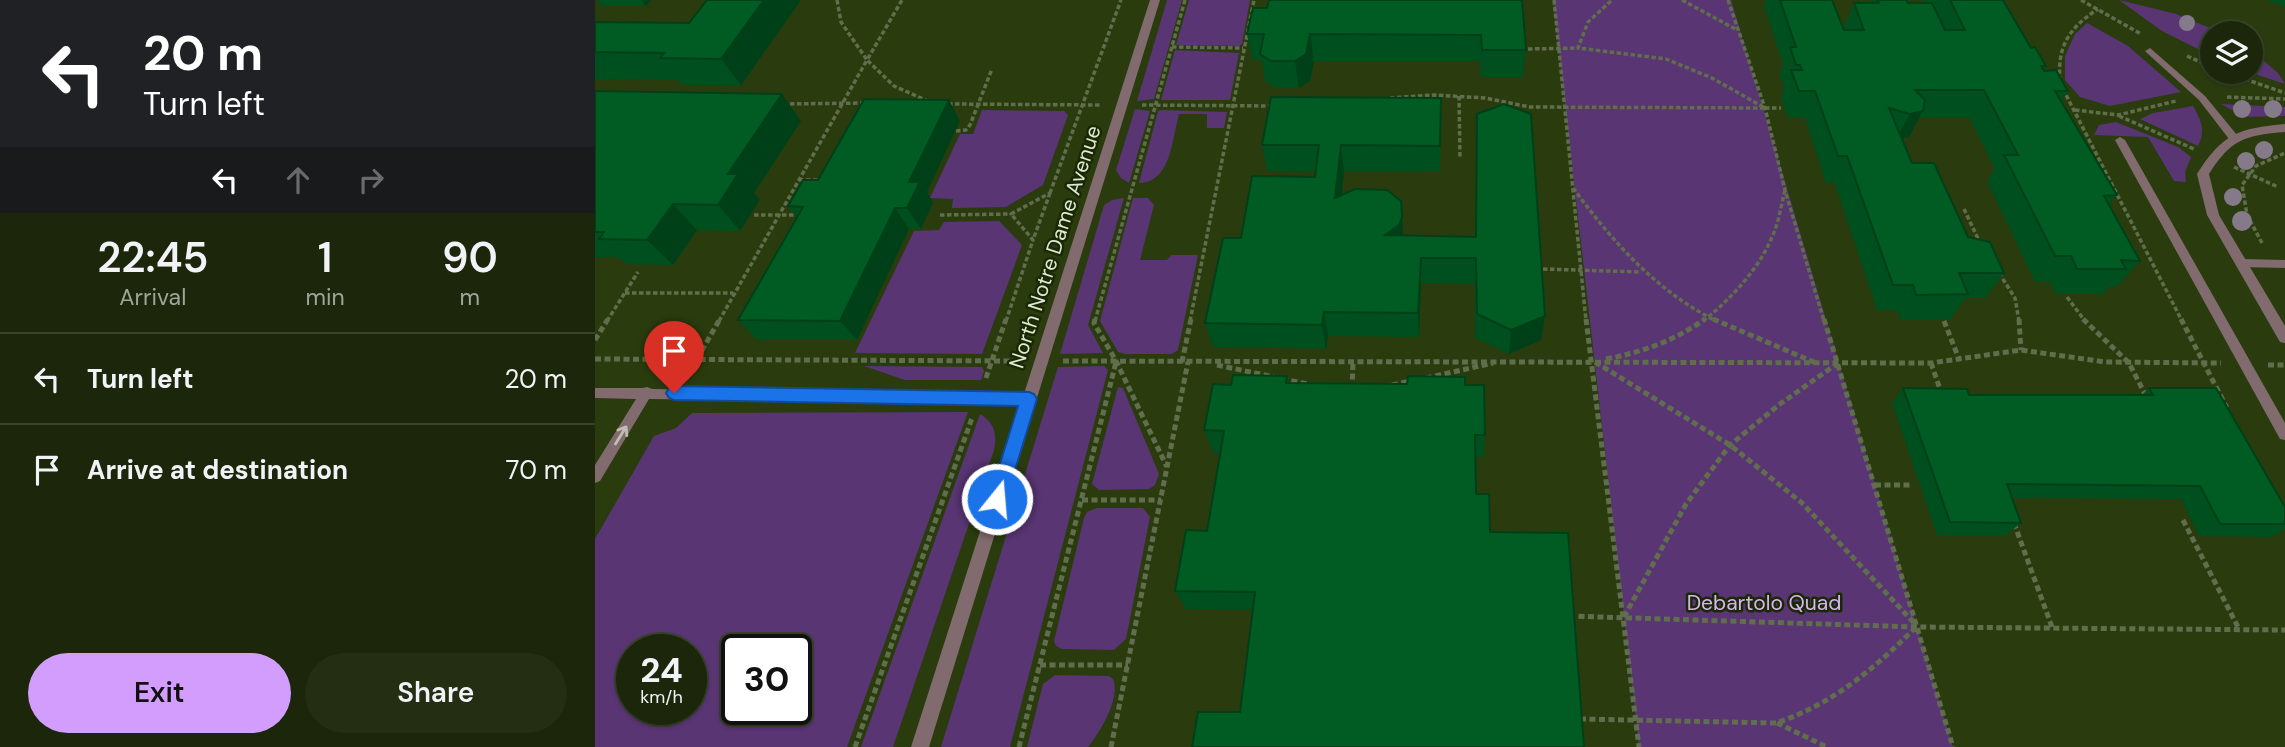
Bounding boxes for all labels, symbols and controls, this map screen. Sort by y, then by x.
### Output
text: 20 m [143,21,263,85]
map controls [2200,21,2263,84]
button: layers [2200,21,2263,84]
icon: left [28,28,119,119]
text: Turn left [143,83,265,125]
street label: North Notre Dame Avenue [1002,122,1108,372]
icon: left [206,161,244,199]
icon: ahead [279,161,317,199]
icon: right [352,161,390,199]
text: 22:45 [97,230,208,285]
text: 1 [318,230,332,285]
text: 90 [442,230,498,285]
text: Arrival [119,282,186,312]
text: min [306,282,345,312]
text: m [460,282,480,312]
pin [644,321,704,393]
icon: arrive [655,332,693,370]
icon: left [28,360,66,398]
text: Turn left [87,362,194,396]
text: 20 m [504,362,567,396]
one-way arrow [614,425,628,445]
icon: arrive [28,451,66,489]
text: Arrive at destination [87,453,348,487]
text: 70 m [506,453,567,487]
position arrow [960,462,1034,536]
park label: Debartolo Quad [1687,589,1841,617]
speed limit sign: 30 [721,634,812,725]
text: 24 [640,647,683,693]
button: Exit [28,653,291,733]
button: Share [305,653,567,733]
text: km/h [640,685,683,709]

